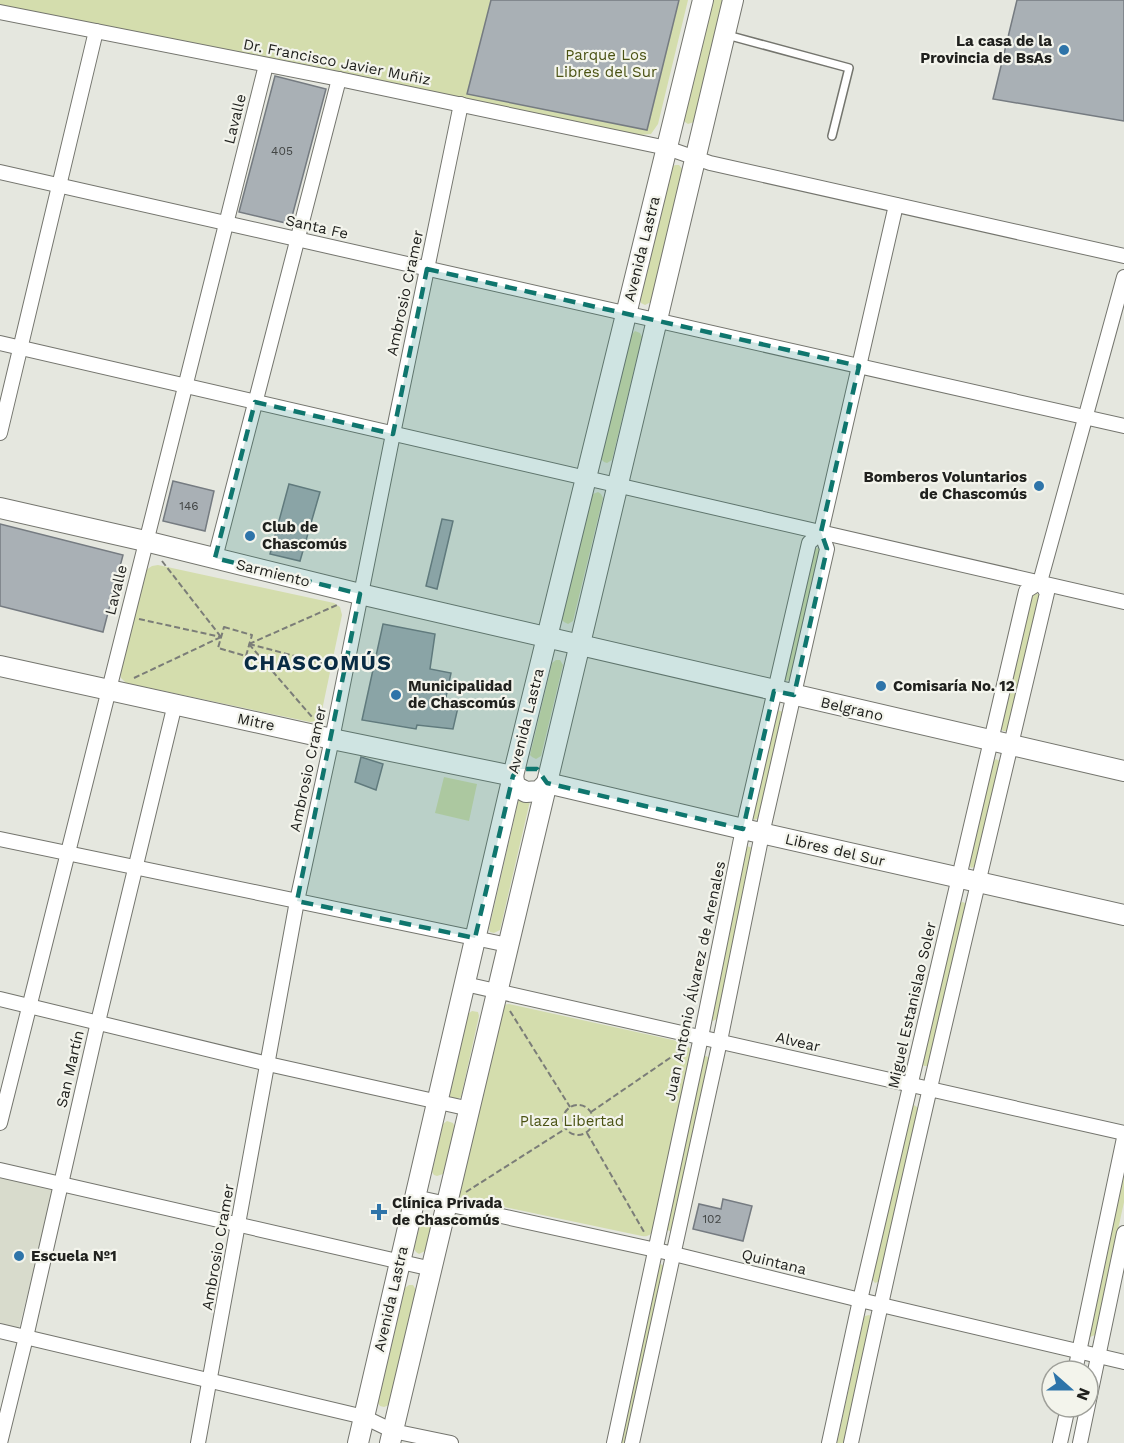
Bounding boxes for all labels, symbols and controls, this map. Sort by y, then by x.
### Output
place label: La casa de la Provincia de BsAs [920,32,1052,67]
street label: Dr. Francisco Javier Muñiz [242,35,432,89]
marker: La casa de la Provincia de BsAs [1057,43,1071,57]
park label: Parque Los Libres del Sur [555,46,657,81]
street label: Lavalle [220,92,250,146]
house number: 405 [271,144,293,158]
street label: Avenida Lastra [620,194,664,304]
street label: Santa Fe [284,211,350,243]
street label: Ambrosio Cramer [383,228,427,358]
place label: Bomberos Voluntarios de Chascomús [863,468,1027,503]
marker: Bomberos Voluntarios de Chascomús [1032,479,1046,493]
house number: 146 [179,499,199,513]
place label: Club de Chascomús [262,518,347,553]
marker: Club de Chascomús [243,529,257,543]
street label: Sarmiento [234,555,312,591]
street label: Lavalle [101,563,131,617]
district label: CHASCOMÚS [244,650,392,675]
street label: Avenida Lastra [504,666,548,776]
place label: Municipalidad de Chascomús [408,677,515,712]
place label: Comisaría No. 12 [893,677,1015,695]
marker: Comisaría No. 12 [874,679,888,693]
marker: Municipalidad de Chascomús [389,688,403,702]
street label: Belgrano [819,693,885,725]
street label: Ambrosio Cramer [286,704,330,834]
street label: Mitre [236,709,276,735]
street label: Libres del Sur [783,830,887,870]
street label: Juan Antonio Álvarez de Arenales [661,859,729,1103]
street label: Miguel Estanislao Soler [884,920,940,1090]
street label: Alvear [774,1028,822,1056]
street label: San Martín [52,1029,88,1109]
park label: Plaza Libertad [520,1112,624,1130]
street label: Ambrosio Cramer [198,1182,238,1312]
place label: Clínica Privada de Chascomús [392,1194,503,1229]
marker: Clínica Privada de Chascomús [370,1203,388,1221]
house number: 102 [702,1212,722,1226]
street label: Avenida Lastra [370,1244,412,1354]
street label: Quintana [740,1245,809,1279]
place label: Escuela Nº1 [31,1247,117,1265]
marker: Escuela Nº1 [12,1249,26,1263]
north arrow [1040,1359,1100,1419]
text: N [1073,1385,1095,1403]

